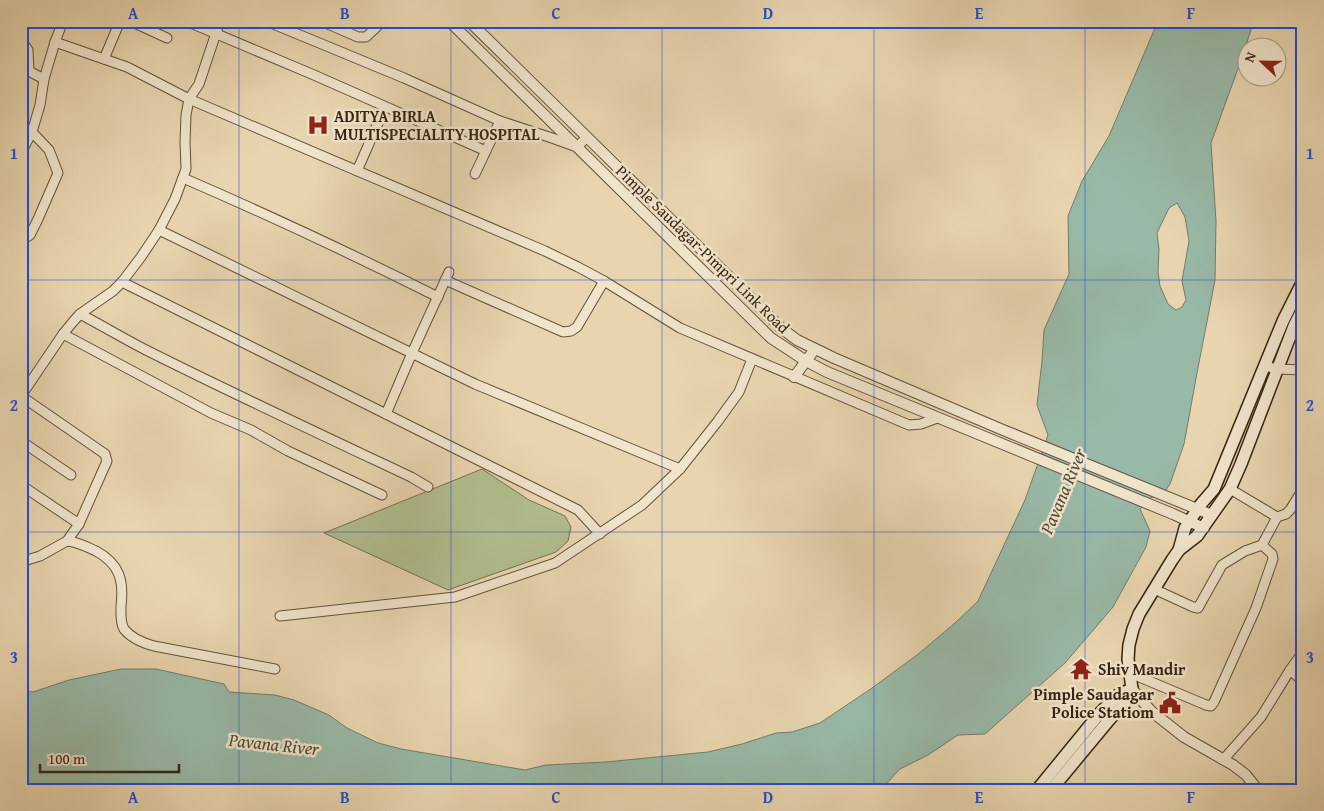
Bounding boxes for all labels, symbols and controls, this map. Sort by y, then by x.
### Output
text: A [128,1,139,25]
text: B [340,1,350,25]
text: C [551,1,561,25]
text: D [763,1,773,25]
text: E [975,1,984,25]
text: F [1187,1,1195,25]
north arrow [1236,38,1286,88]
text: N [1239,48,1261,65]
place label: ADITYA BIRLA MULTISPECIALITY HOSPITAL [334,104,540,146]
hospital icon: ADITYA BIRLA MULTISPECIALITY HOSPITAL [305,112,331,138]
text: 1 [10,141,18,165]
text: 1 [1306,141,1314,165]
street label: Pimple Saudagar-Pimpri Link Road [611,159,796,339]
text: 2 [10,393,18,417]
text: 2 [1306,393,1314,417]
water label: Pavana River [1033,443,1094,539]
text: 3 [10,645,18,669]
text: 3 [1306,645,1314,669]
temple icon: Shiv Mandir [1068,656,1094,682]
place label: Shiv Mandir [1098,657,1186,681]
place label: Pimple Saudagar Police Statiom [1033,682,1155,724]
public building icon: Pimple Saudagar Police Statiom [1157,690,1183,716]
water label: Pavana River [227,726,322,762]
scale bar [40,741,179,773]
text: 100 m [48,748,86,769]
text: A [128,785,139,809]
text: B [340,785,350,809]
text: C [551,785,561,809]
text: D [763,785,773,809]
text: E [975,785,984,809]
text: F [1187,785,1195,809]

